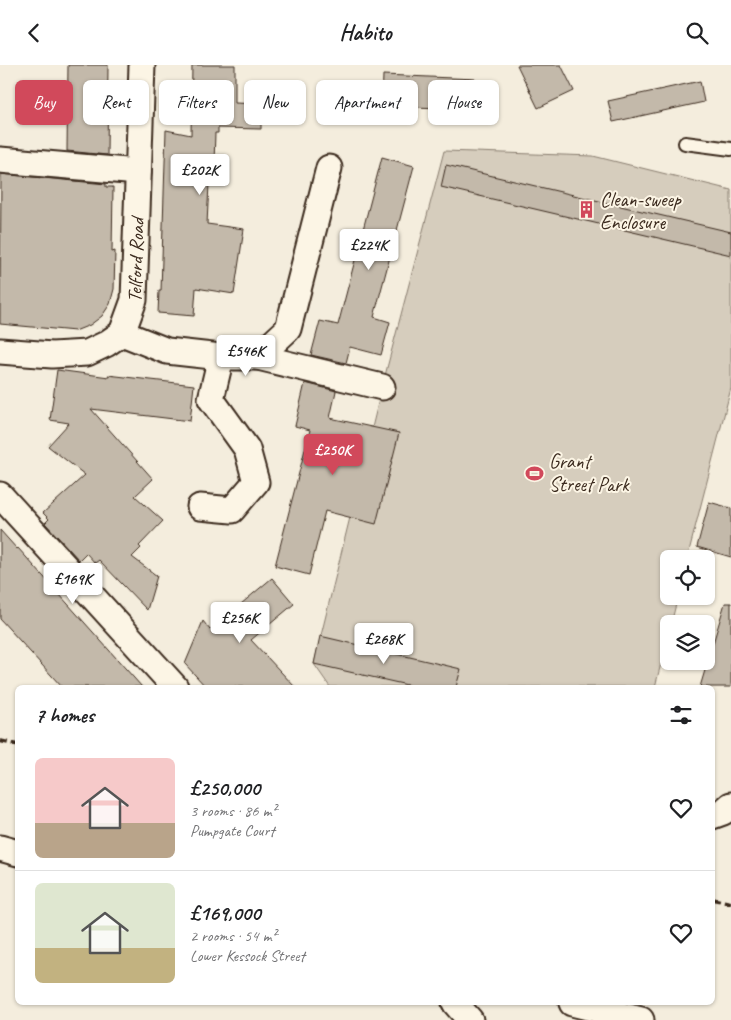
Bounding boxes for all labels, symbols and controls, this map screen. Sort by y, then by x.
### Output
icon: back [20,19,48,47]
text: Habito [340,19,391,47]
icon: search [683,19,711,47]
chip: Buy [15,80,73,125]
chip: Rent [83,80,149,125]
chip: Filters [159,80,234,125]
chip: New [244,80,306,125]
chip: Apartment [316,80,418,125]
chip: House [428,80,499,125]
pin: £202K [165,153,235,196]
text: £202K [182,160,218,180]
place label: Clean-sweep Enclosure [600,187,682,235]
building icon: Clean-sweep Enclosure [576,200,596,220]
street label: Telford Road [121,214,149,303]
pin: £224K [334,229,404,271]
text: £224K [351,235,387,255]
pin: £546K [211,335,281,377]
text: £546K [227,341,265,361]
pin: £250K [298,433,368,476]
text: £250K [315,440,351,460]
place label: Grant Street Park [549,449,630,497]
sports icon: Grant Street Park [525,463,545,483]
map controls [660,550,715,670]
button: locate [660,550,715,605]
pin: £169K [38,563,108,605]
text: £169K [54,569,92,589]
pin: £256K [205,601,275,644]
text: £256K [221,608,259,628]
button: layers [660,615,715,670]
pin: £268K [349,623,419,665]
text: £268K [365,629,403,649]
icon: filters [667,701,695,729]
text: 7 homes [35,702,94,728]
text: £250,000 [190,775,260,801]
icon: home [75,778,135,838]
icon: heart [667,794,695,822]
text: 3 rooms · 86 m² [190,801,276,821]
text: Pumpgate Court [190,821,275,841]
text: £169,000 [190,900,261,926]
icon: home [75,903,135,963]
icon: heart [667,919,695,947]
text: 2 rooms · 54 m² [190,926,276,946]
text: Lower Kessock Street [190,946,305,966]

